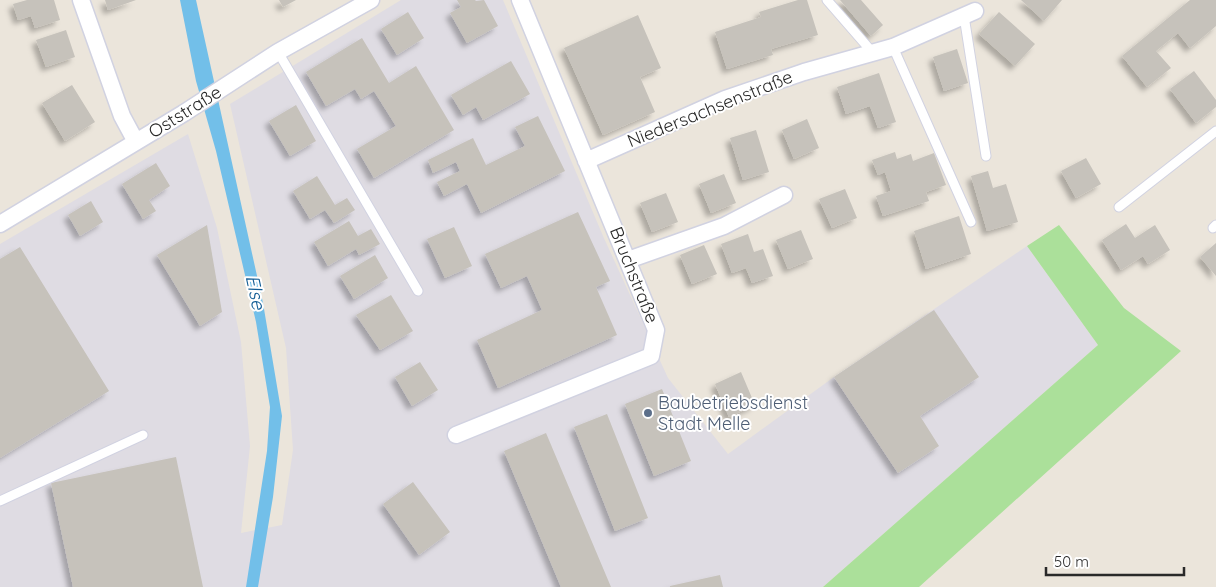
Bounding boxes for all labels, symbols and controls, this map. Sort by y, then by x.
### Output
street label: Niedersachsenstraße [624,65,796,152]
street label: Oststraße [144,80,226,143]
street label: Bruchstraße [605,223,664,326]
water label: Else [241,272,272,313]
place label: Baubetriebsdienst Stadt Melle [658,391,808,435]
marker: Baubetriebsdienst Stadt Melle [642,407,654,419]
scale bar [1046,544,1184,576]
text: 50 m [1054,552,1089,571]

